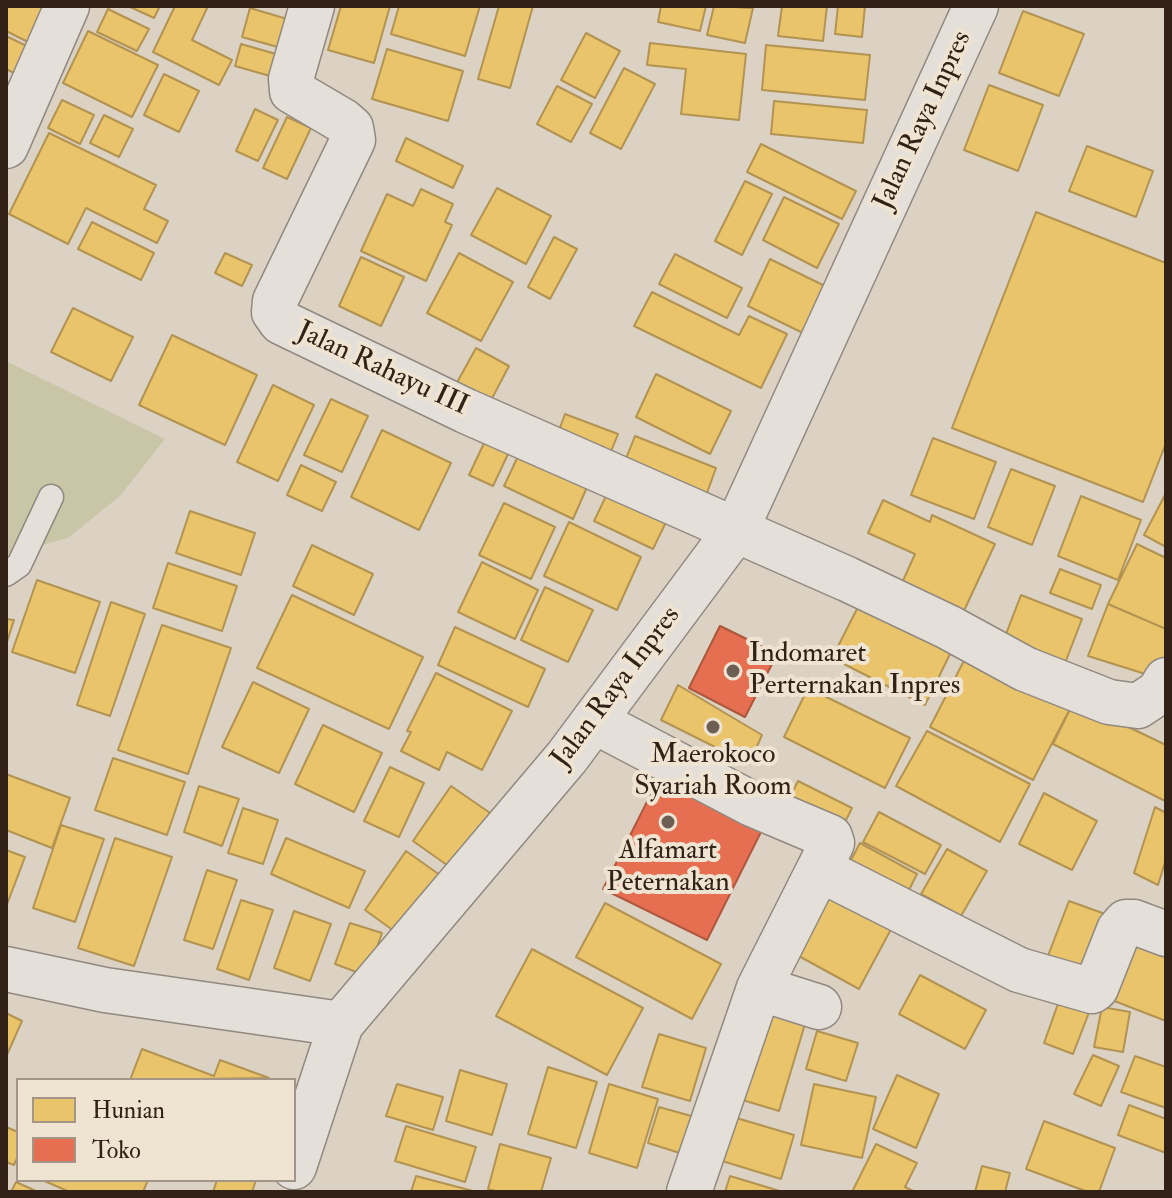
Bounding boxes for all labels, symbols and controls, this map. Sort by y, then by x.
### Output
street label: Jalan Raya Inpres [868,26,980,216]
street label: Jalan Rahayu III [291,316,473,424]
street label: Jalan Raya Inpres [545,601,689,775]
place label: Indomaret Perternakan Inpres [749,638,960,704]
marker: Indomaret Perternakan Inpres [724,662,742,680]
marker: Maerokoco Syariah Room [704,718,722,736]
place label: Maerokoco Syariah Room [634,739,792,805]
marker: Alfamart Peternakan [659,813,677,831]
place label: Alfamart Peternakan [606,835,730,901]
legend [16,1078,296,1182]
text: Hunian [92,1095,165,1126]
text: Toko [92,1135,141,1166]

